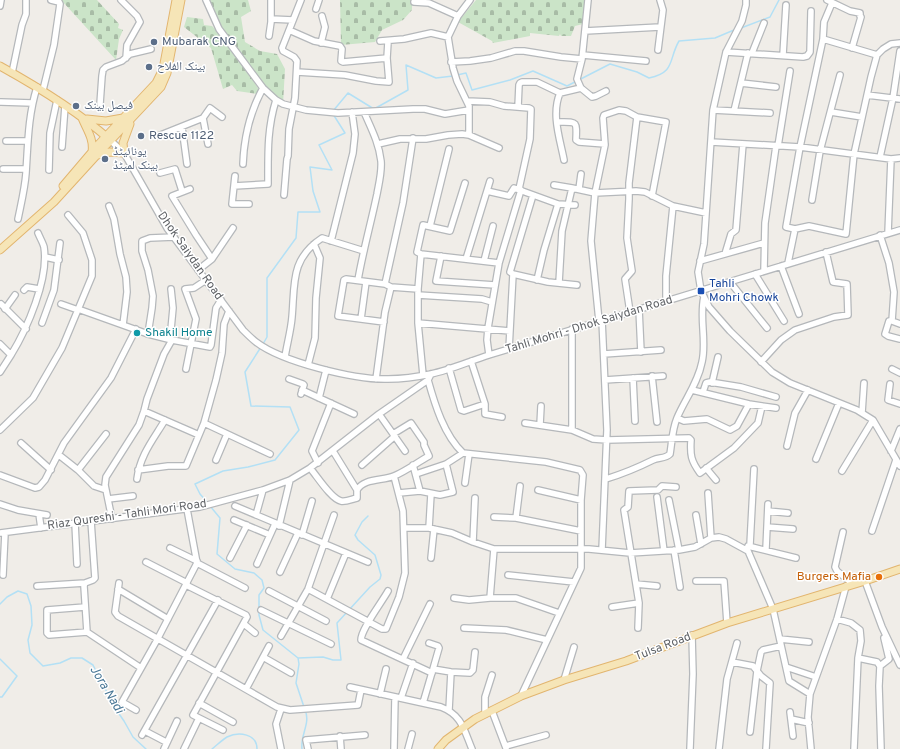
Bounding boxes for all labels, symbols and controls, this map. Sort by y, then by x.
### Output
place label: Mubarak CNG [162,34,236,50]
marker: Mubarak CNG [149,37,159,47]
place label: بینک الفلاح [157,59,205,75]
marker: بینک الفلاح [144,62,154,72]
place label: فیصل بینک [84,98,133,114]
marker: فیصل بینک [71,101,81,111]
place label: Rescue 1122 [149,128,214,144]
marker: Rescue 1122 [136,131,146,141]
place label: یونائیٹڈ بینک لمیٹڈ [113,144,158,174]
marker: یونائیٹڈ بینک لمیٹڈ [100,154,110,164]
street label: Dhok Saiydan Road [153,209,227,303]
place label: Tahli Mohri Chowk [709,276,779,306]
marker: Tahli Mohri Chowk [696,286,706,296]
street label: Tahli Mohri - Dhok Saiydan Road [503,292,675,358]
place label: Shakil Home [145,325,213,341]
marker: Shakil Home [132,328,142,338]
street label: Riaz Qureshi - Tahli Mori Road [46,496,208,534]
place label: Burgers Mafia [797,569,871,585]
marker: Burgers Mafia [874,572,884,582]
street label: Tulsa Road [633,629,693,665]
water label: Jora Nadi [85,663,127,718]

